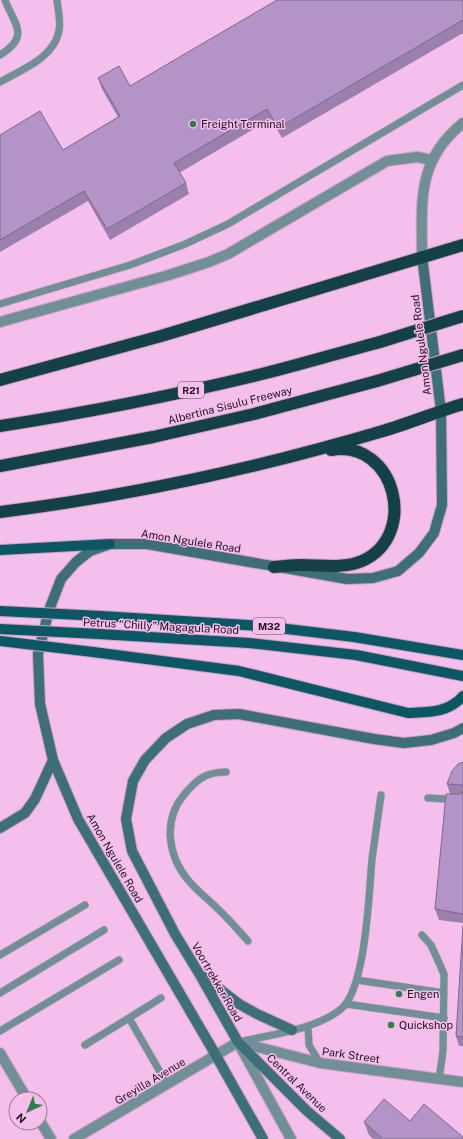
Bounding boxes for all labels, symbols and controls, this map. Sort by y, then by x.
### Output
place label: Freight Terminal [201,118,285,130]
marker: Freight Terminal [188,119,198,129]
street label: Amon Ngulele Road [409,294,433,396]
road number: R21 [178,382,204,398]
street label: Albertina Sisulu Freeway [167,384,294,426]
street label: Amon Ngulele Road [140,527,242,555]
street label: Petrus “Chilly” Magagula Road [83,616,239,636]
road number: M32 [253,618,285,634]
street label: Amon Ngulele Road [85,811,145,905]
street label: Voortrekker Road [189,940,245,1024]
place label: Engen [407,988,439,1000]
marker: Engen [394,989,404,999]
place label: Quickshop [399,1019,453,1031]
marker: Quickshop [386,1020,396,1030]
street label: Park Street [321,1045,381,1065]
street label: Central Avenue [265,1052,329,1114]
street label: Greyilla Avenue [113,1055,187,1107]
north arrow [8,1091,48,1131]
text: N [14,1111,28,1125]

